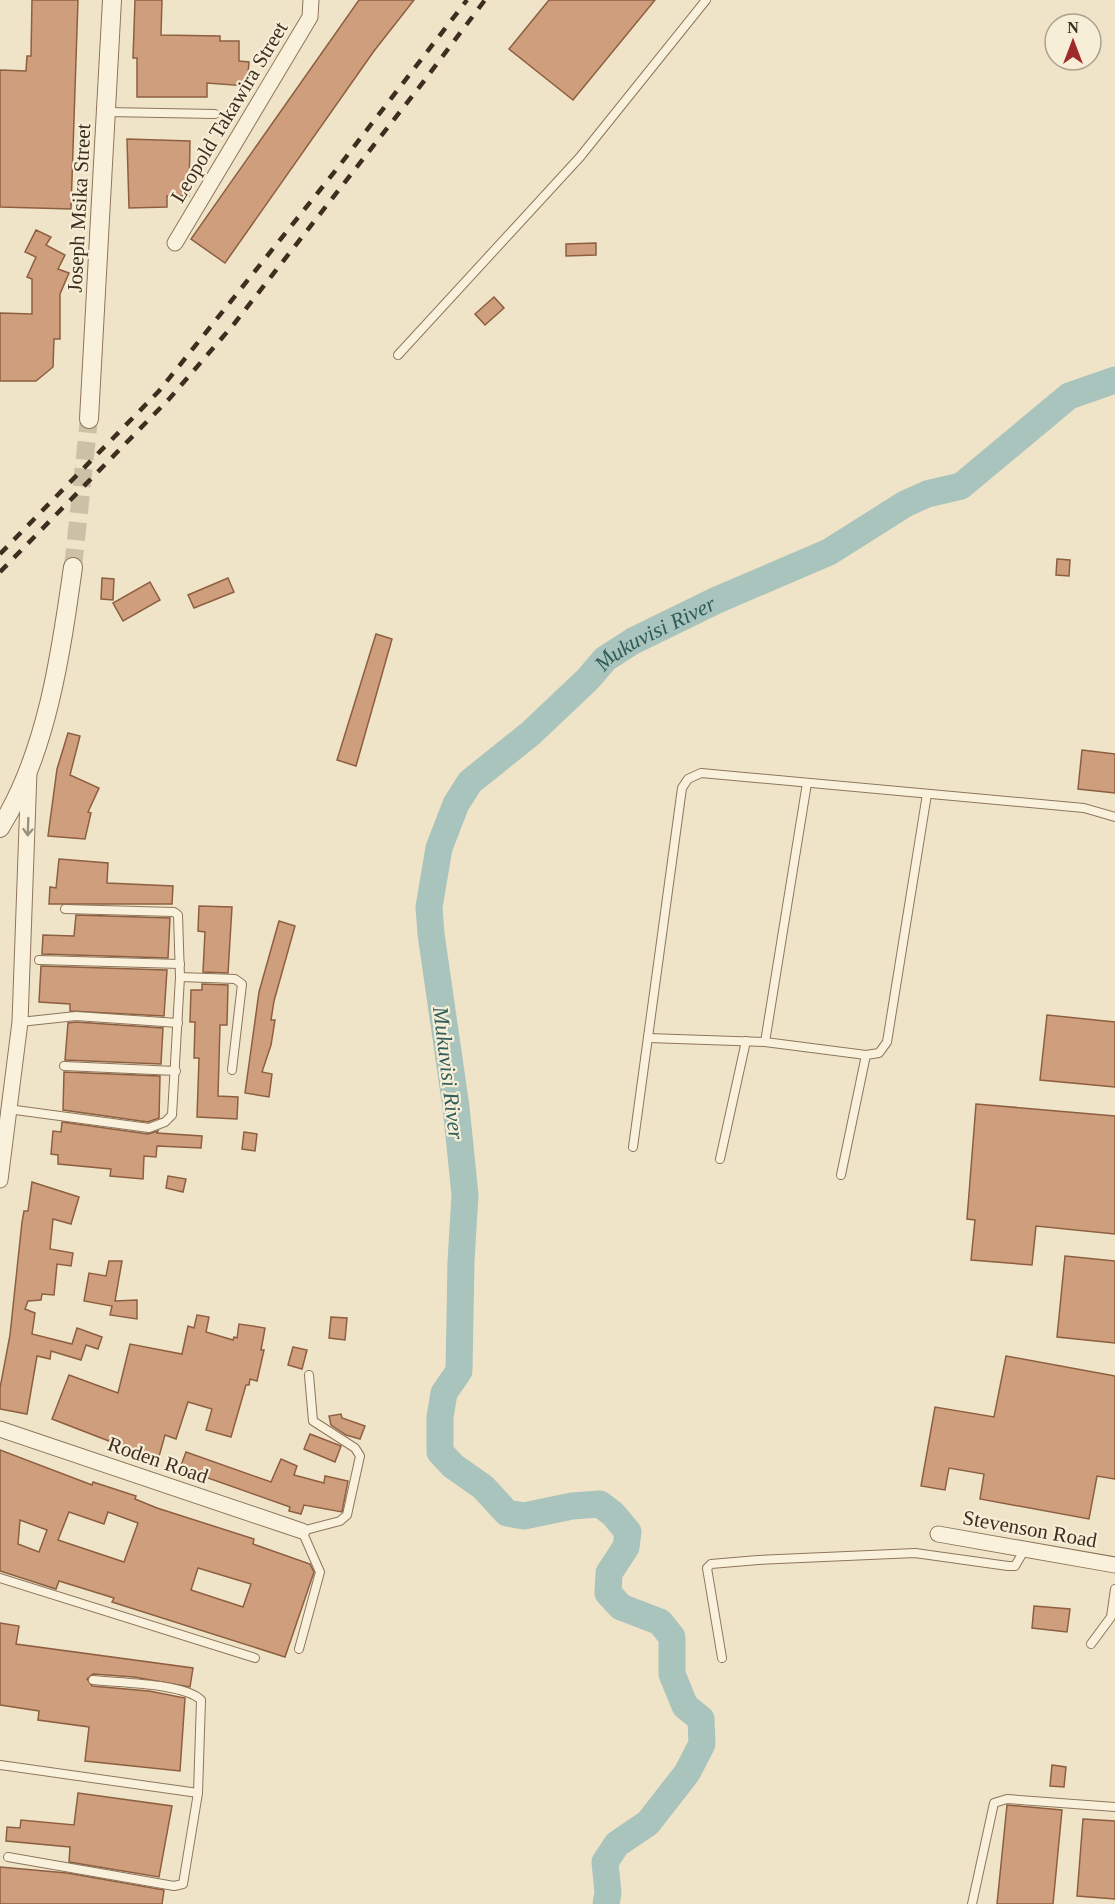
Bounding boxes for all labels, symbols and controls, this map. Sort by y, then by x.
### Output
north arrow [1043,12,1103,72]
street label: Leopold Takawira Street [165,17,293,207]
text: N [1067,19,1079,36]
street label: Joseph Msika Street [63,123,95,293]
water label: Mukuvisi River [588,591,720,676]
one-way arrow [23,816,34,836]
water label: Mukuvisi River [428,1004,469,1141]
street label: Roden Road [105,1432,212,1489]
street label: Stevenson Road [961,1505,1099,1553]

